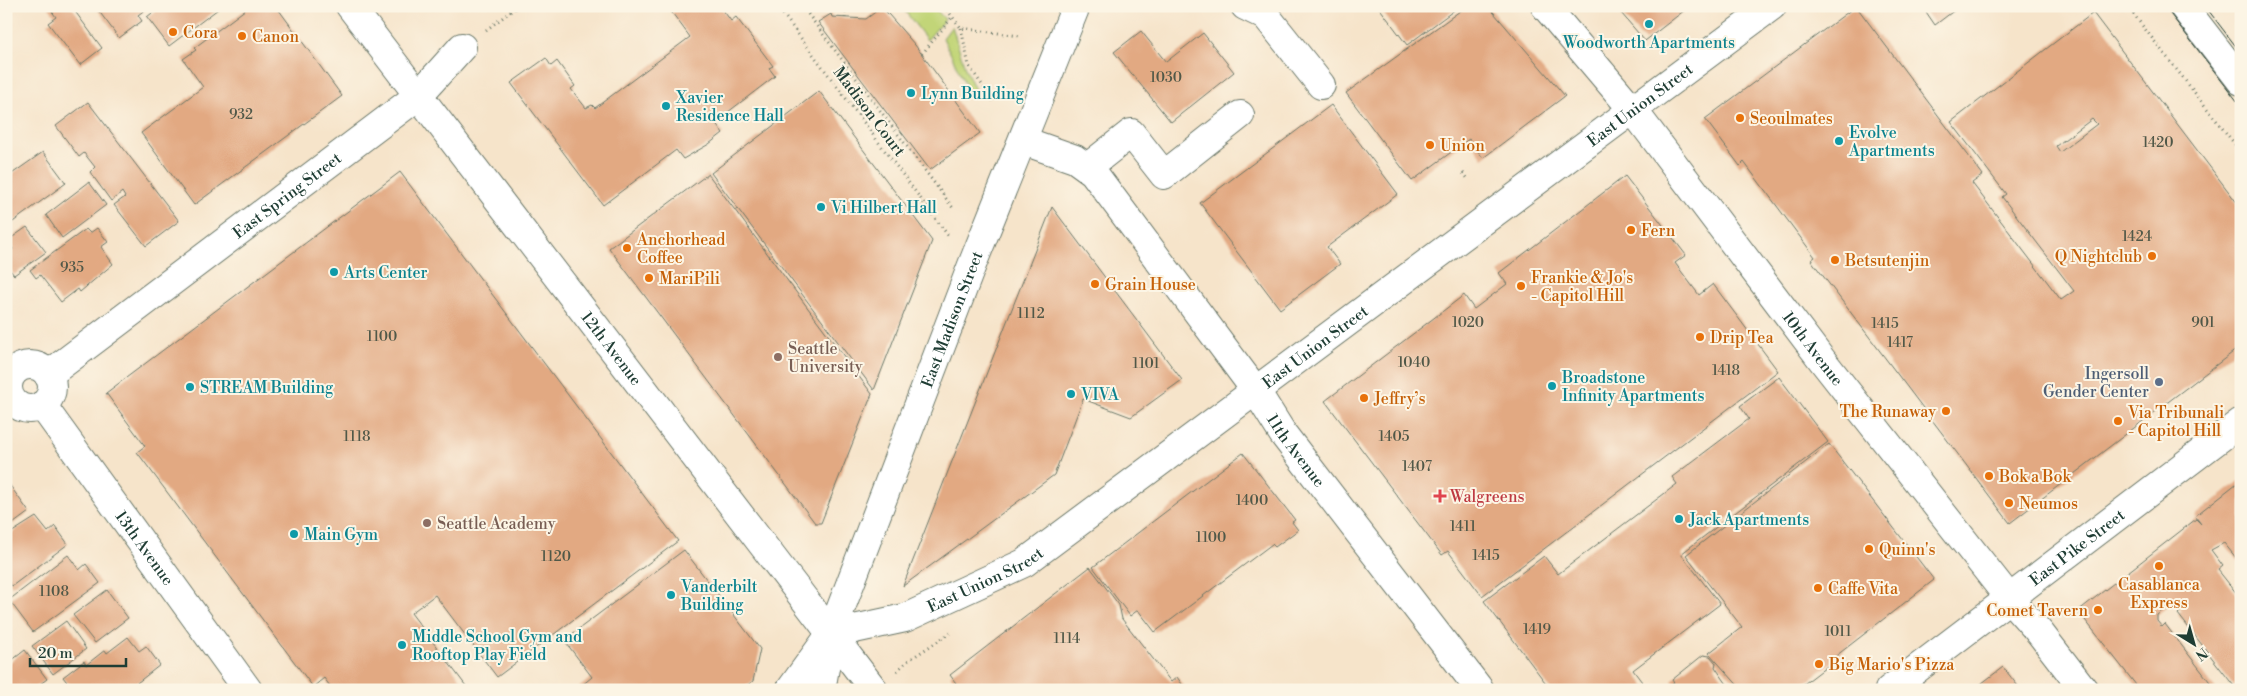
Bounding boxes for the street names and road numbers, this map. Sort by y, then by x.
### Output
street label: East Union Street [1583,59,1697,151]
street label: Madison Court [829,63,910,161]
street label: East Spring Street [229,148,346,243]
street label: East Madison Street [917,248,988,390]
street label: East Union Street [1259,301,1373,393]
street label: 12th Avenue [577,308,646,390]
street label: 10th Avenue [1778,308,1847,390]
street label: 11th Avenue [1262,411,1329,491]
street label: East Pike Street [2026,505,2129,591]
street label: 13th Avenue [111,507,178,589]
street label: East Union Street [924,543,1048,617]

